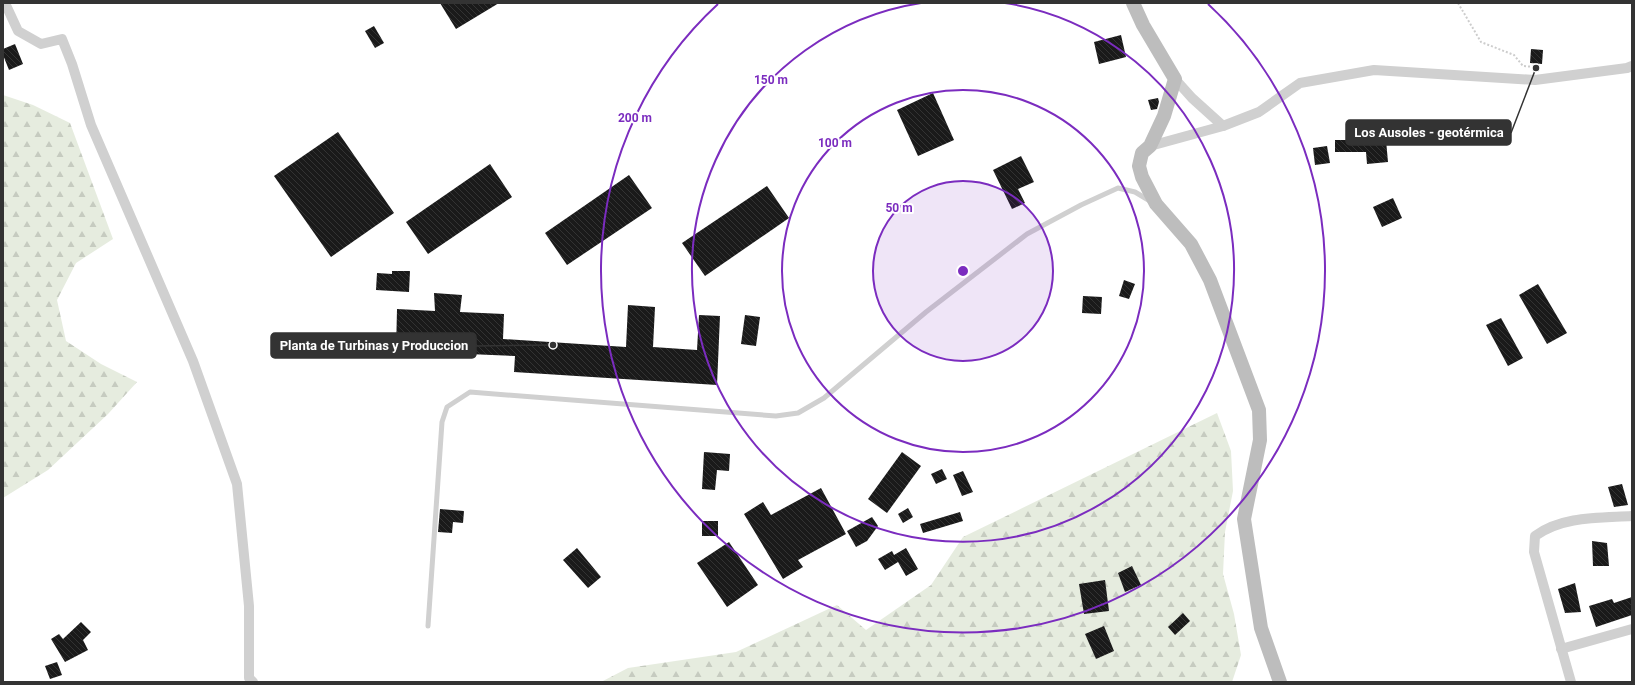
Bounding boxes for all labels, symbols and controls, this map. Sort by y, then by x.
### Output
text: 150 m [754,73,788,87]
text: 200 m [618,111,652,125]
callout: Los Ausoles - geotérmica [1346,120,1511,145]
text: Los Ausoles - geotérmica [1354,125,1504,140]
text: 100 m [818,136,852,150]
text: 50 m [885,201,913,215]
centre of rings [956,264,970,278]
callout: Planta de Turbinas y Produccion [271,333,476,358]
text: Planta de Turbinas y Produccion [280,338,468,353]

